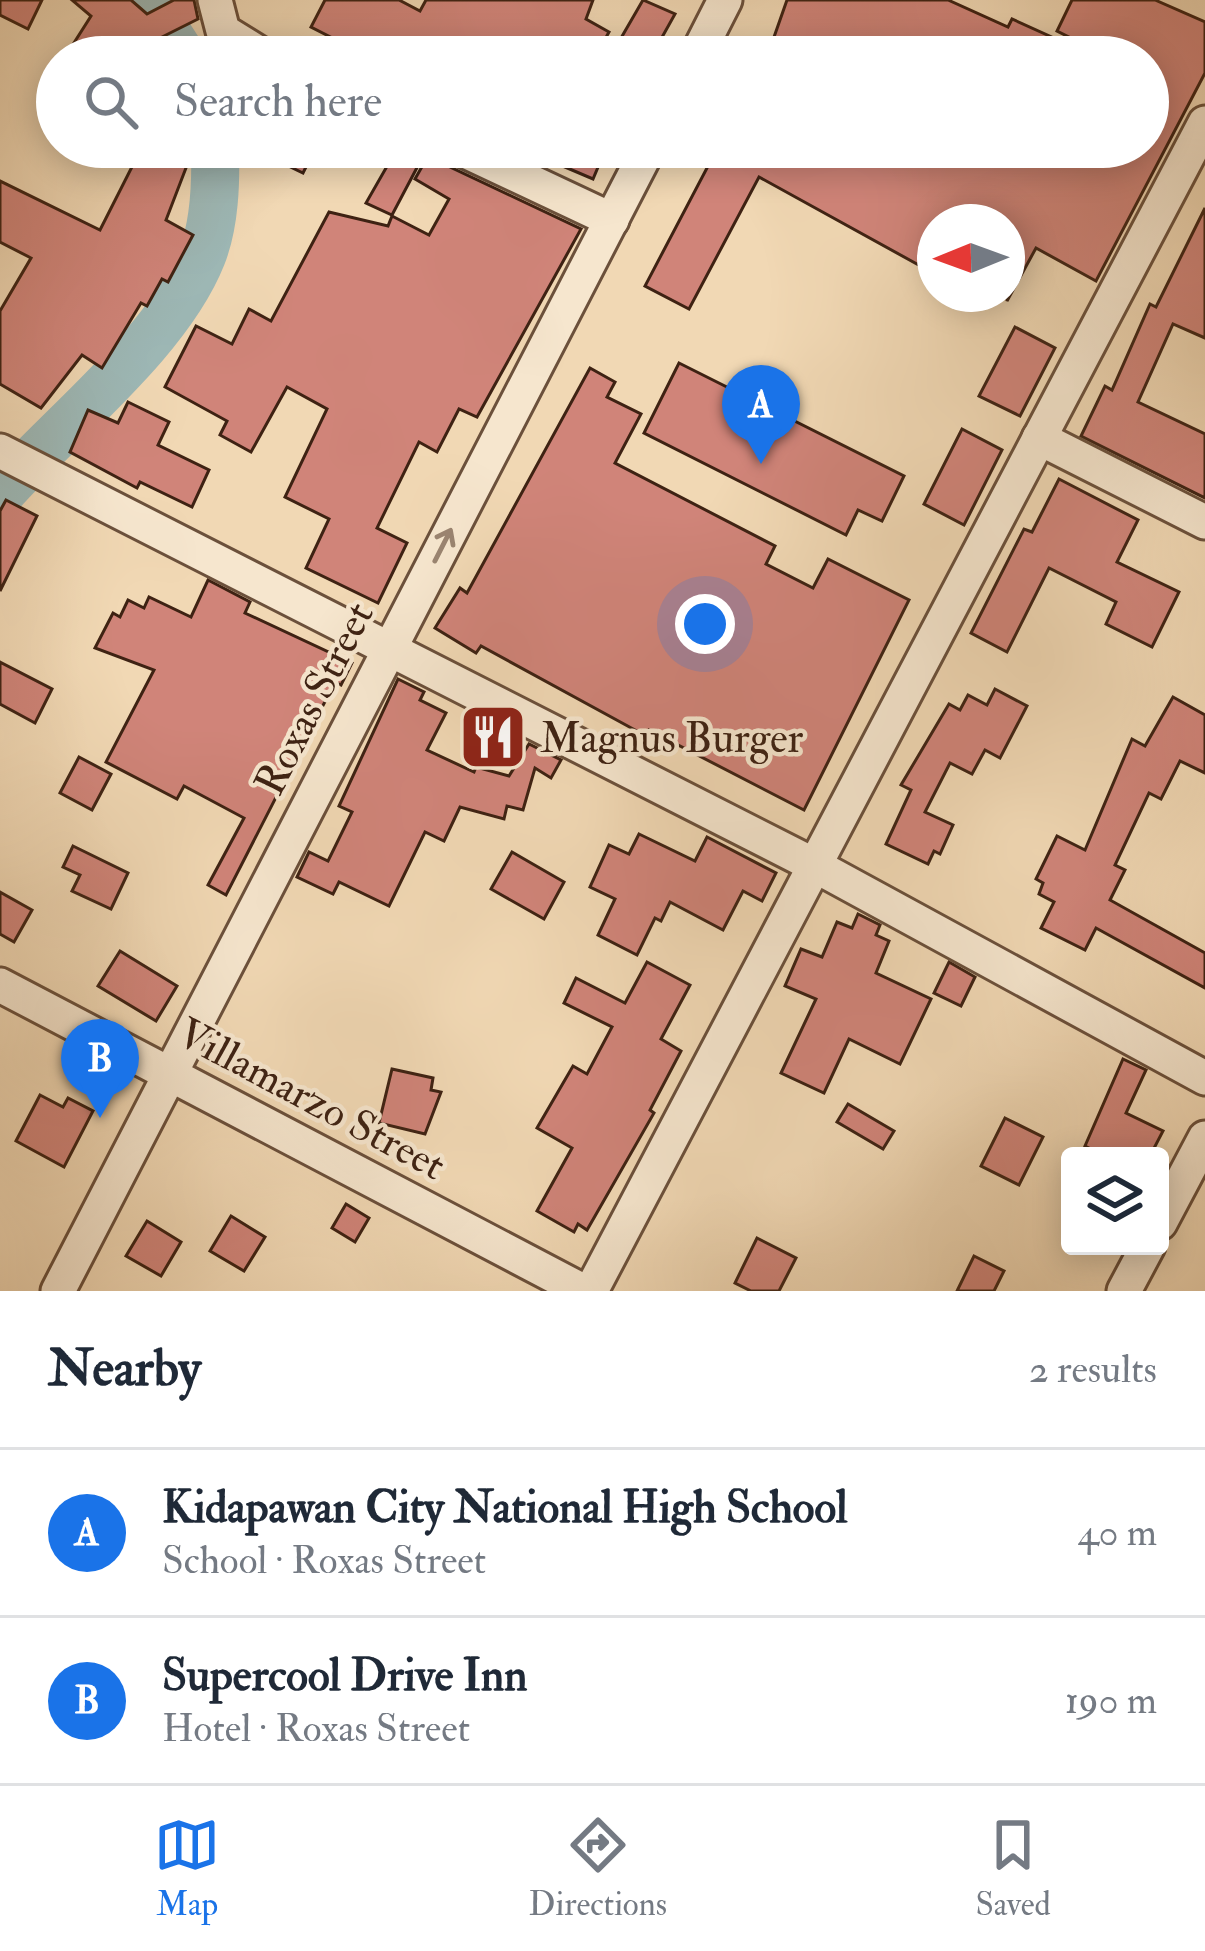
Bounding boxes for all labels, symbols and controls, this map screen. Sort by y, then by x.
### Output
search box [36,36,1169,168]
icon: search [78,69,144,135]
text: Search here [174,74,382,130]
north arrow [917,204,1025,312]
pin: A [722,365,800,464]
one-way arrow [433,528,456,563]
street label: Roxas Street [244,594,386,804]
your location [675,594,735,654]
restaurant icon: Magnus Burger [458,702,528,772]
place label: Magnus Burger [540,713,804,765]
street label: Villamarzo Street [168,1007,454,1192]
pin: B [61,1019,139,1118]
map controls [1061,1147,1169,1255]
button: layers [1061,1147,1169,1255]
text: Nearby [48,1337,201,1401]
text: 2 results [1029,1345,1157,1394]
text: Kidapawan City National High School [162,1480,847,1536]
text: A [75,1508,99,1557]
text: 40 m [1078,1508,1157,1557]
text: School · Roxas Street [162,1536,486,1585]
text: Supercool Drive Inn [162,1648,527,1704]
text: B [74,1676,100,1725]
text: 190 m [1065,1676,1157,1725]
text: Hotel · Roxas Street [162,1704,470,1753]
tab: Map [154,1812,220,1925]
tab: Directions [529,1812,667,1925]
tab: Saved [975,1812,1051,1925]

